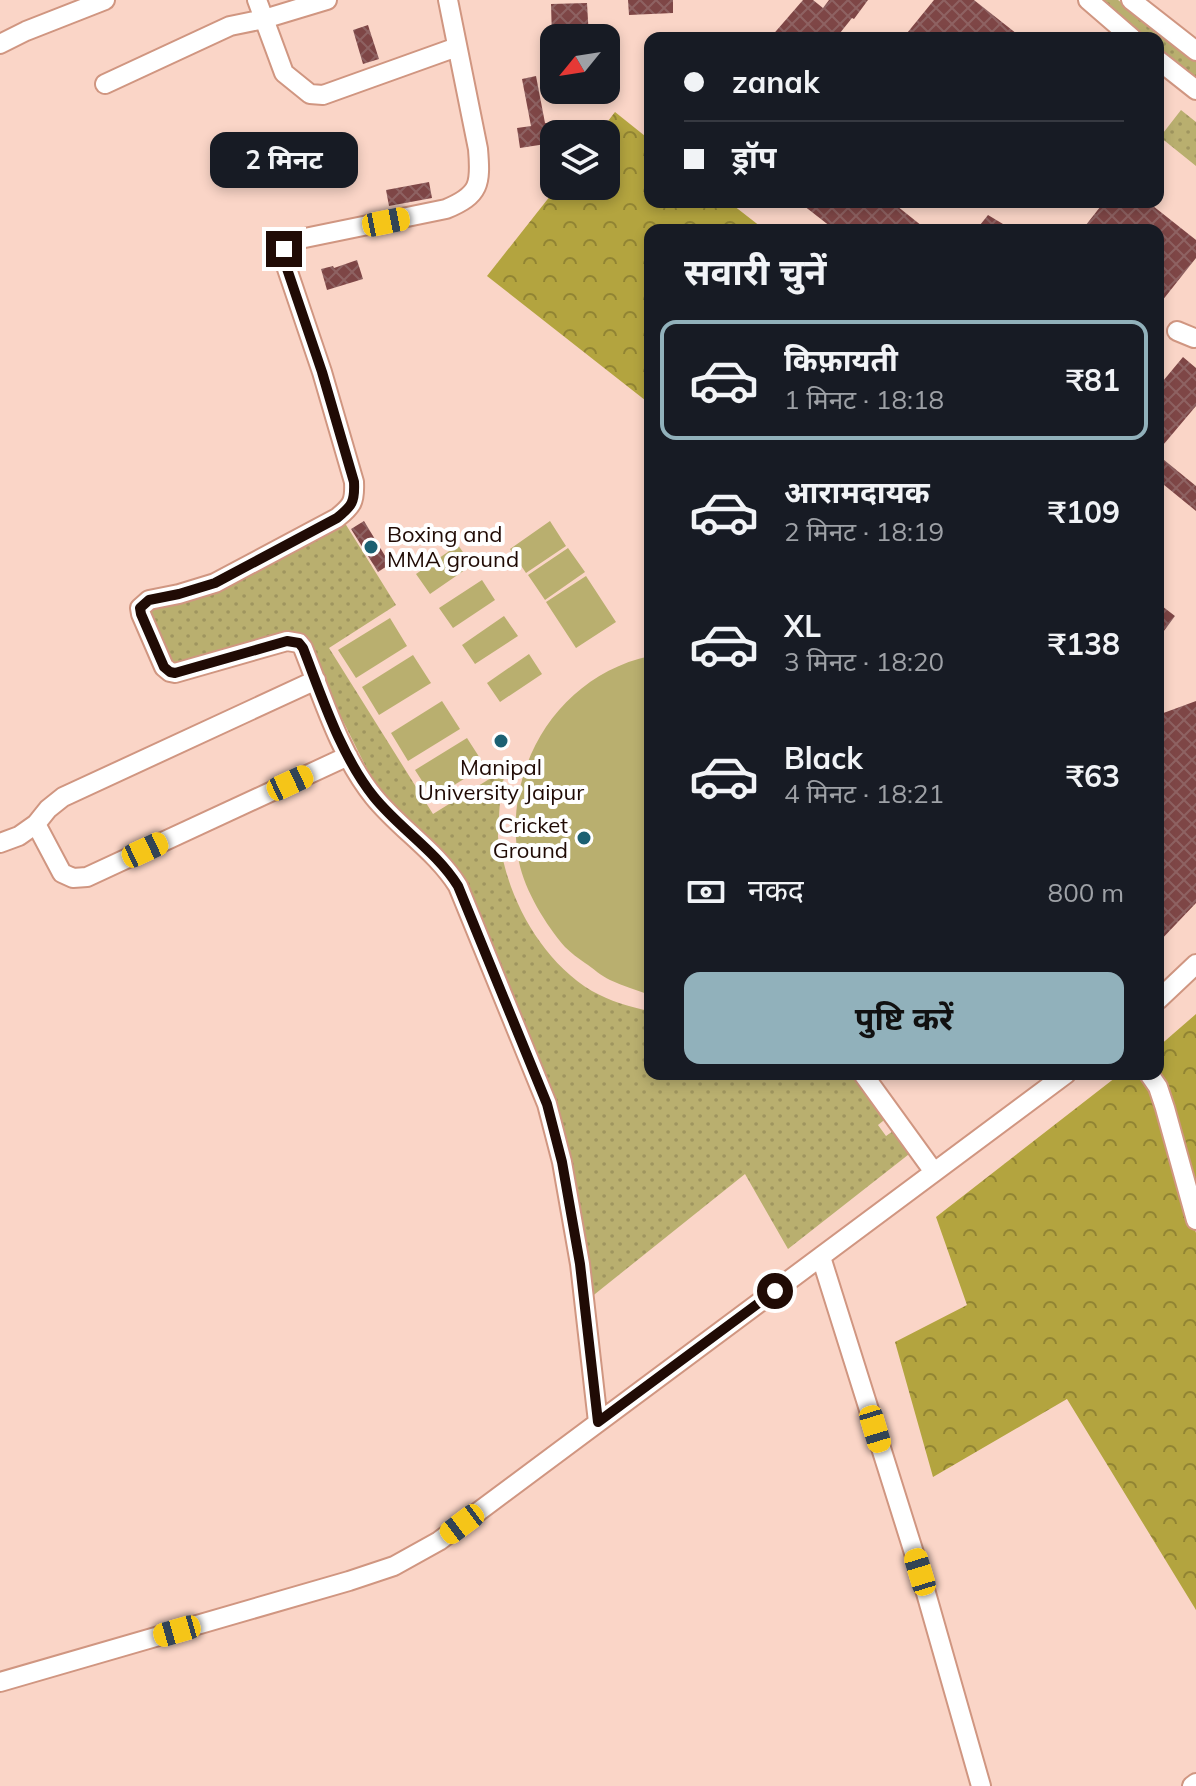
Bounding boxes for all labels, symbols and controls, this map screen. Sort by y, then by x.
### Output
north arrow [540,24,620,104]
map controls [540,24,620,200]
text: zanak [732,63,819,101]
button: layers [540,120,620,200]
callout: 2 मिनट [210,133,358,189]
text: ड्रॉप [732,138,776,176]
text: 2 मिनट [245,143,323,176]
car [360,206,412,238]
route end [266,231,302,267]
text: सवारी चुनें [684,249,826,294]
text: किफ़ायती [784,341,898,379]
icon: car [688,344,760,416]
text: ₹81 [1066,361,1120,399]
text: 1 मिनट · 18:18 [784,383,944,416]
text: आरामदायक [784,473,930,511]
icon: car [688,476,760,548]
text: ₹109 [1048,493,1120,531]
text: 2 मिनट · 18:19 [784,515,944,548]
place label: Boxing and MMA ground [387,520,519,573]
marker: Boxing and MMA ground [362,538,380,556]
text: XL [784,607,821,645]
icon: car [688,608,760,680]
text: ₹138 [1048,625,1120,663]
text: 3 मिनट · 18:20 [784,645,944,678]
marker: Manipal University Jaipur [492,732,510,750]
text: Black [784,739,863,777]
icon: car [688,740,760,812]
place label: Manipal University Jaipur [418,753,584,806]
text: ₹63 [1066,757,1120,795]
car [263,762,317,804]
text: 4 मिनट · 18:21 [784,777,944,810]
place label: Cricket Ground [493,811,568,864]
car [118,829,172,871]
marker: Cricket Ground [575,829,593,847]
icon: cash [684,870,728,914]
text: नकद [748,871,804,909]
text: 800 m [1048,876,1124,909]
button: पुष्टि करें [684,972,1124,1064]
route start [757,1273,793,1309]
car [857,1403,893,1455]
car [436,1500,488,1548]
car [902,1546,938,1598]
car [151,1613,203,1649]

